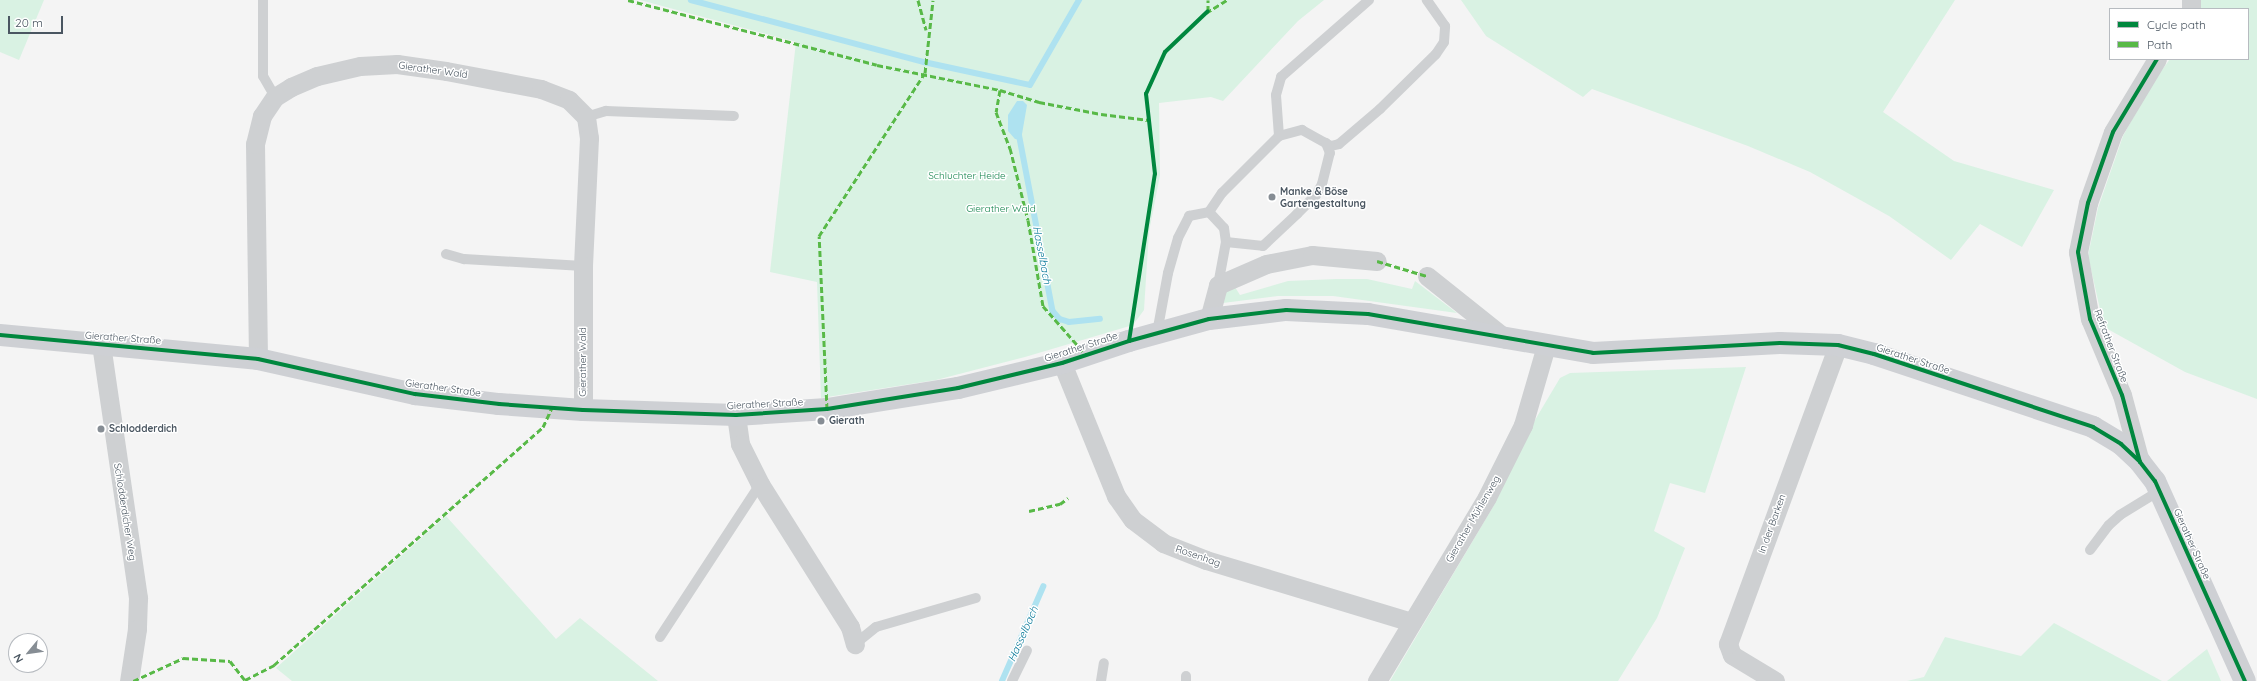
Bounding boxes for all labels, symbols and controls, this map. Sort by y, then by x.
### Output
scale bar [10,8,65,34]
legend [2109,8,2249,60]
text: 20 m [15,15,43,30]
text: Cycle path [2147,17,2206,32]
text: Path [2147,37,2172,52]
street label: Gierather Wald [398,59,468,81]
park label: Schluchter Heide [928,170,1006,182]
place label: Manke & Böse Gartengestaltung [1280,185,1366,208]
marker: Manke & Böse Gartengestaltung [1267,192,1277,202]
park label: Gierather Wald [966,203,1036,215]
water label: Hasselbach [1030,225,1054,285]
street label: Refrather Straße [2092,308,2130,384]
street label: Gierather Wald [577,327,589,397]
street label: Gierather Straße [85,329,161,347]
street label: Gierather Straße [1043,329,1119,365]
street label: Gierather Straße [1875,341,1951,377]
street label: Gierather Straße [404,377,482,399]
street label: Gierather Straße [727,396,803,412]
place label: Gierath [829,415,865,427]
marker: Gierath [816,416,826,426]
place label: Schlodderdich [109,423,177,435]
marker: Schlodderdich [96,424,106,434]
street label: Schlodderdicher Weg [111,462,139,562]
street label: Gierather Mühlenweg [1443,473,1503,565]
street label: In der Barken [1756,493,1788,555]
street label: Gierather Straße [2171,507,2213,581]
street label: Rosenhag [1174,543,1222,569]
water label: Hasselbach [1005,604,1041,664]
north arrow [8,633,48,673]
text: N [10,651,26,665]

